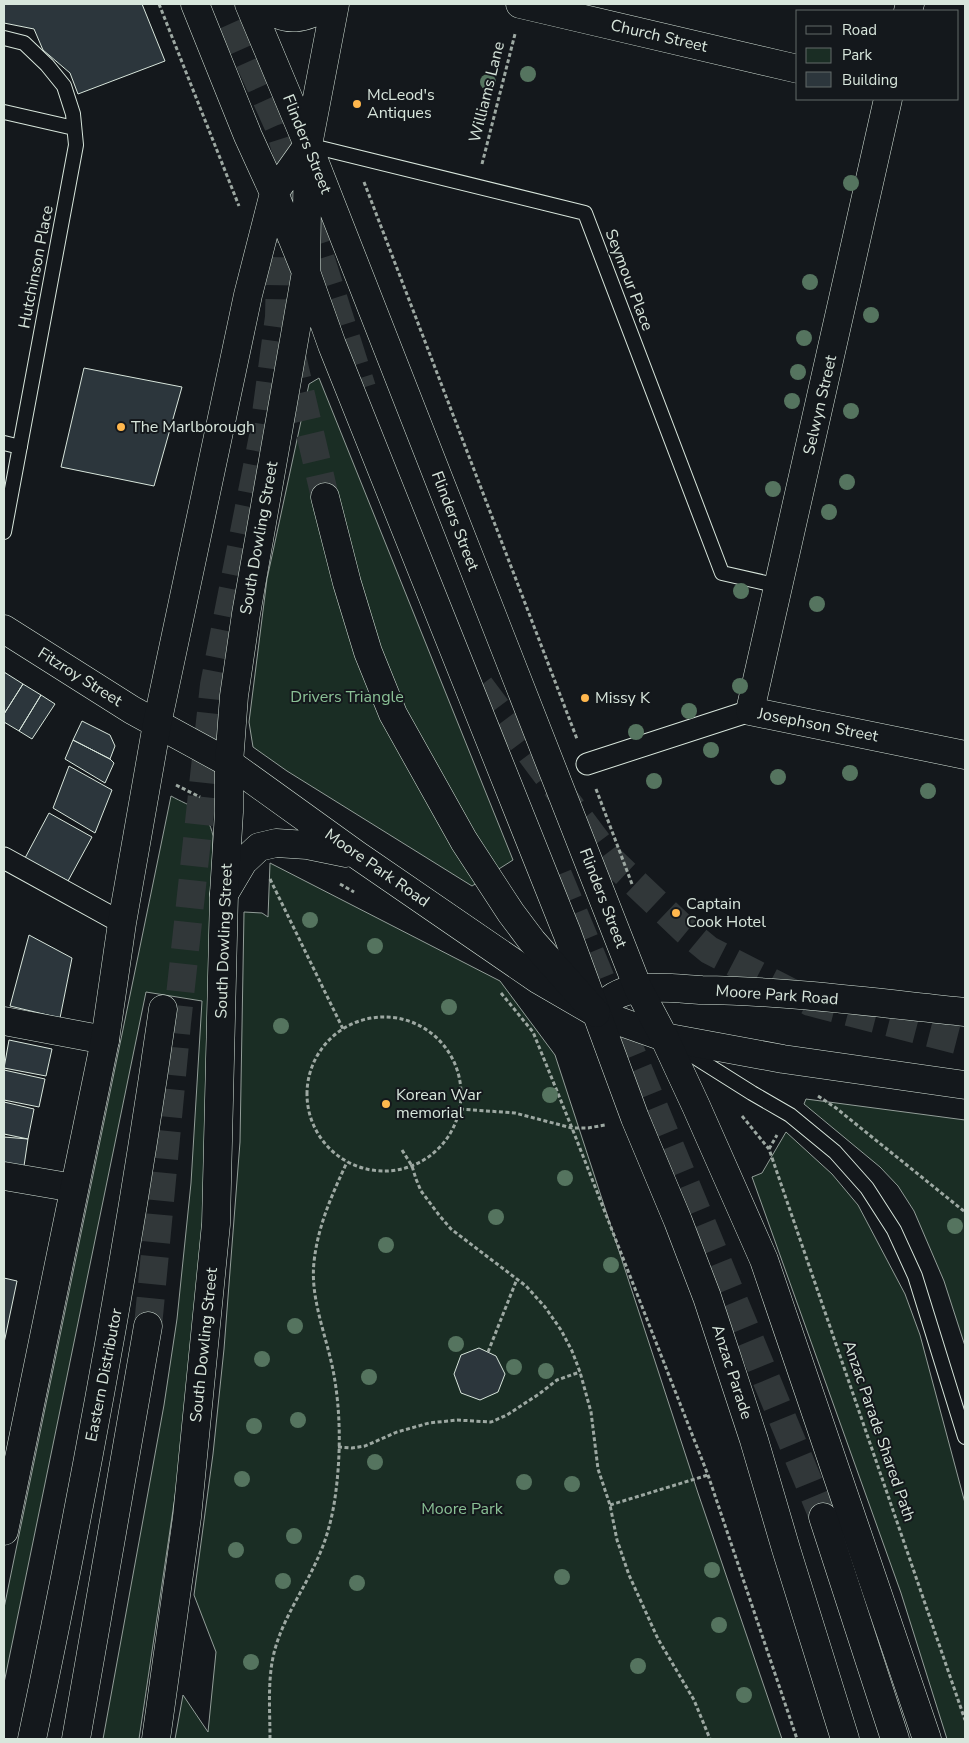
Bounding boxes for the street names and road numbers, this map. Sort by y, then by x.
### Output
street label: Church Street [608,14,710,58]
street label: Williams Lane [464,39,510,145]
street label: Flinders Street [277,91,337,197]
street label: Hutchinson Place [13,204,59,330]
street label: Seymour Place [600,226,658,334]
street label: Selwyn Street [798,353,842,457]
street label: South Dowling Street [235,459,283,616]
street label: Flinders Street [426,468,484,574]
street label: Fitzroy Street [34,642,127,712]
street label: Josephson Street [755,702,880,748]
street label: Moore Park Road [320,824,434,912]
street label: Flinders Street [574,845,632,951]
street label: South Dowling Street [210,863,238,1019]
street label: Moore Park Road [715,980,839,1010]
street label: South Dowling Street [185,1266,223,1423]
street label: Eastern Distributor [80,1306,128,1443]
street label: Anzac Parade [706,1322,758,1422]
street label: Anzac Parade Shared Path [838,1337,920,1525]

